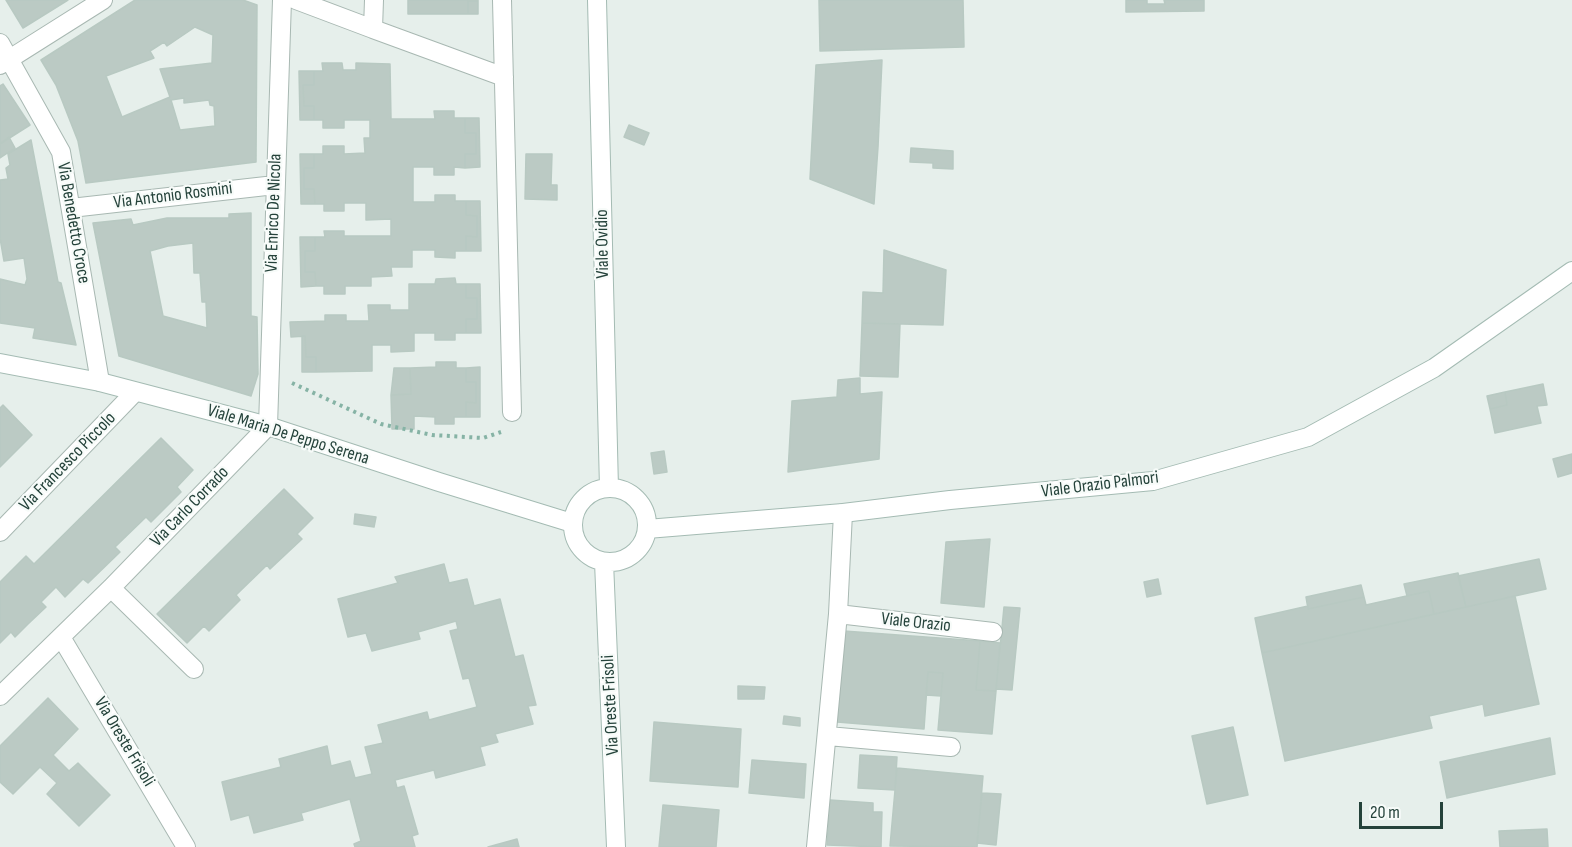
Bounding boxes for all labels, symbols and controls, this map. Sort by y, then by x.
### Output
street label: Via Enrico De Nicola [261,153,287,273]
street label: Via Benedetto Croce [52,161,94,285]
street label: Via Antonio Rosmini [112,178,234,214]
street label: Viale Ovidio [592,209,614,279]
street label: Viale Maria De Peppo Serena [204,400,372,470]
street label: Via Francesco Piccolo [15,408,121,516]
street label: Via Carlo Corrado [146,462,234,552]
street label: Viale Orazio Palmori [1040,467,1160,503]
street label: Viale Orazio [880,609,952,637]
street label: Via Oreste Frisoli [598,654,624,756]
street label: Via Oreste Frisoli [89,693,159,791]
scale bar [1362,790,1446,828]
text: 20 m [1370,802,1400,823]

